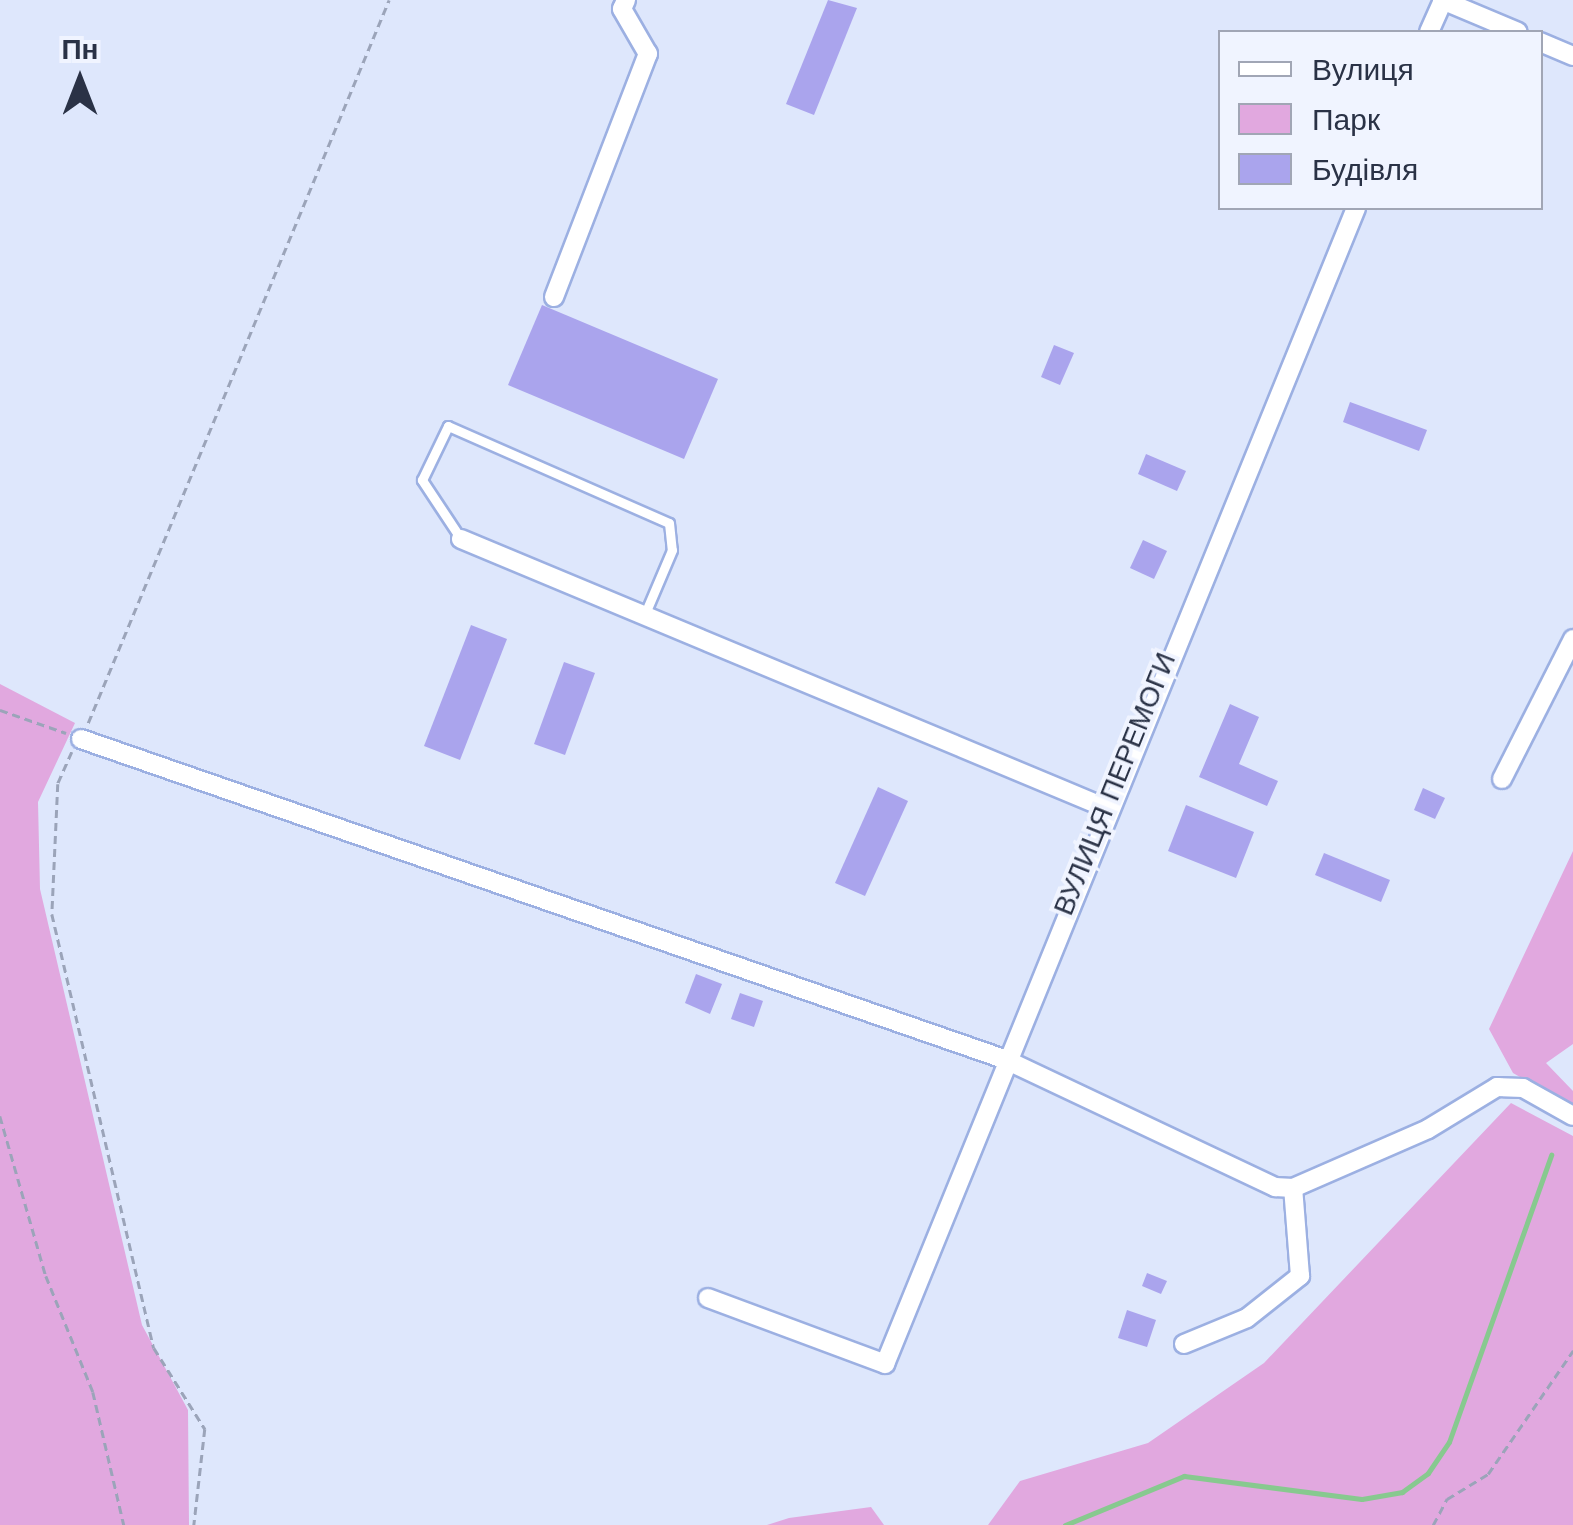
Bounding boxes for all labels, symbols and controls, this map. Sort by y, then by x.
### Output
north arrow [30,30,130,130]
legend [1218,30,1543,210]
text: Пн [61,33,99,66]
text: Вулиця [1312,52,1414,87]
text: Парк [1312,102,1380,137]
text: Будівля [1312,152,1418,187]
street label: ВУЛИЦЯ ПЕРЕМОГИ [1047,648,1183,920]

